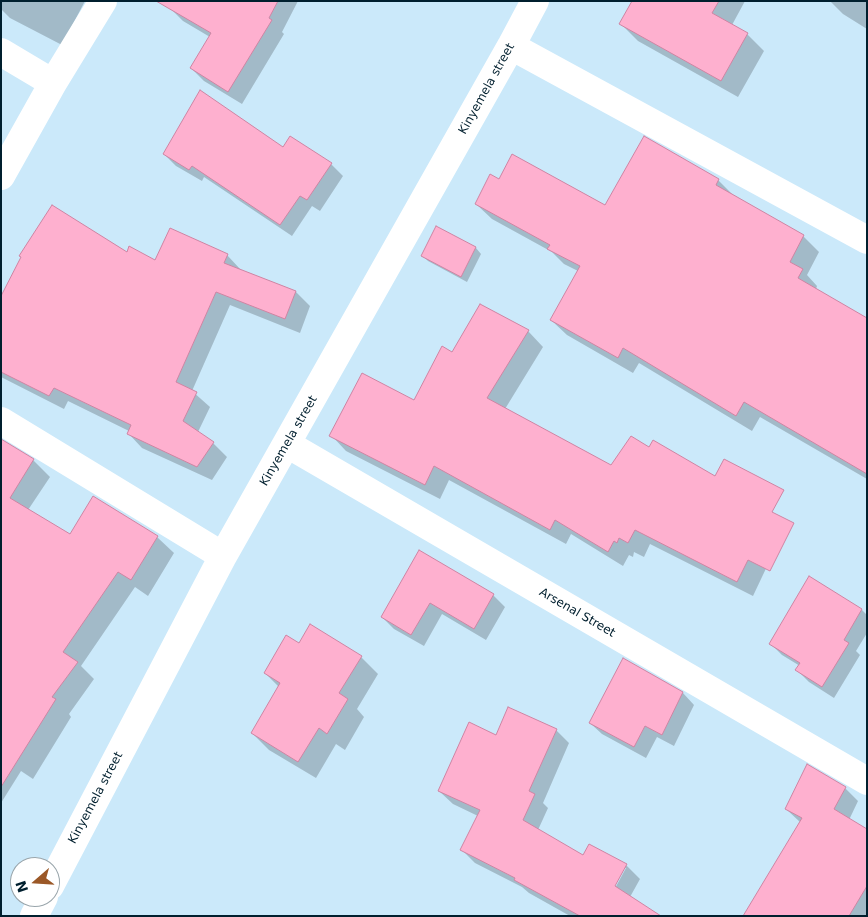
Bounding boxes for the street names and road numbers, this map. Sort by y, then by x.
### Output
street label: Kinyemela street [456,41,518,137]
street label: Kinyemela street [257,393,321,489]
street label: Arsenal Street [536,585,618,641]
street label: Kinyemela street [66,750,126,846]

